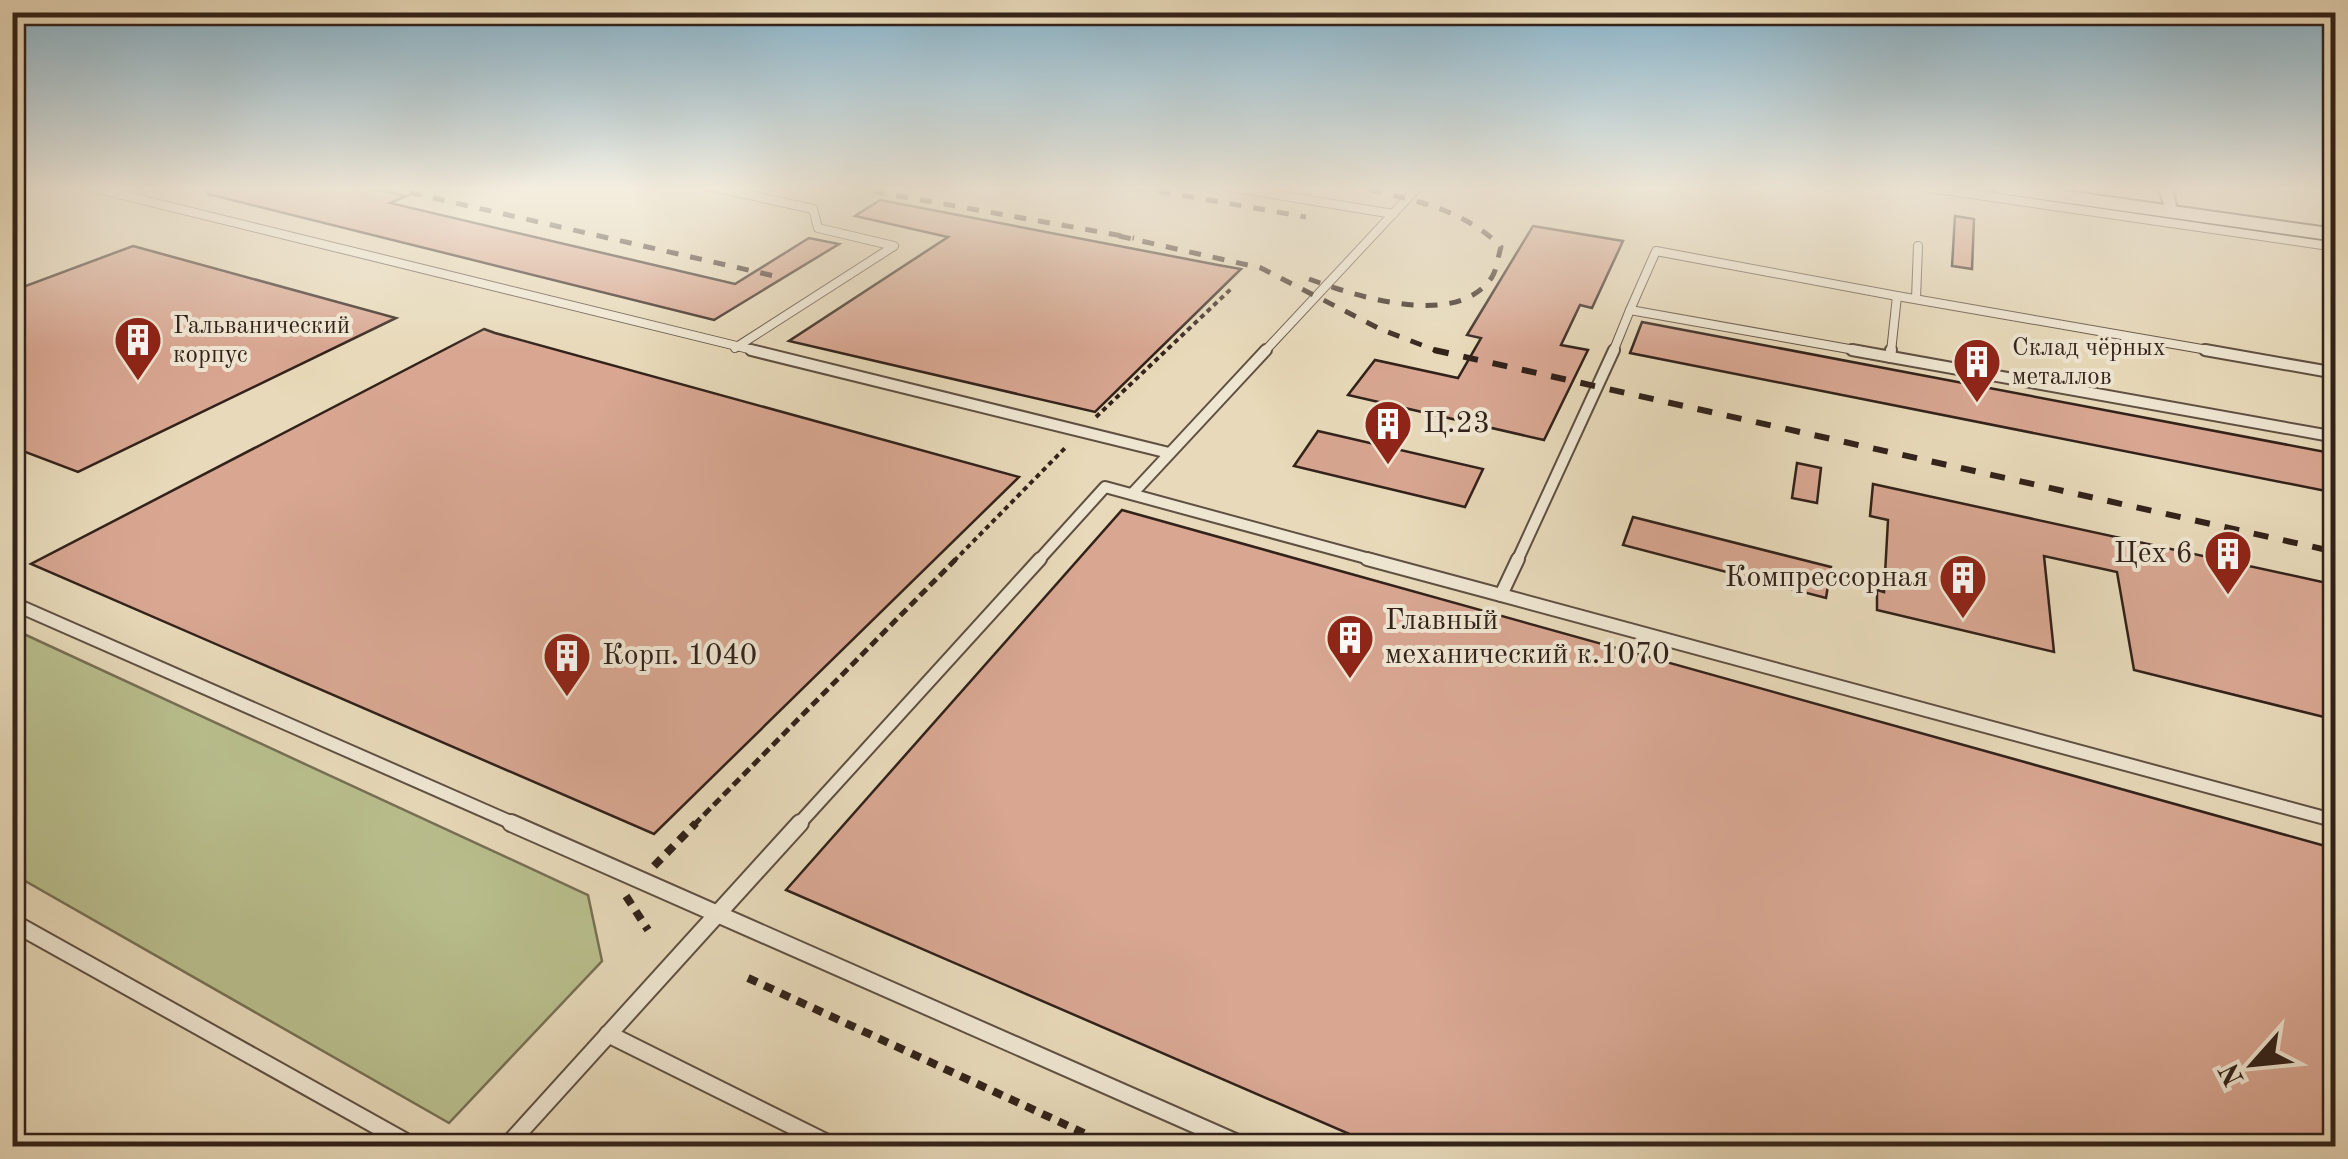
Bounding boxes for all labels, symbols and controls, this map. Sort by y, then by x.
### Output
building icon: Гальванический корпус [112,314,164,382]
place label: Гальванический корпус [173,314,350,368]
building icon: Склад чёрных металлов [1951,336,2003,404]
place label: Склад чёрных металлов [2012,336,2166,390]
building icon: Ц.23 [1362,398,1414,466]
place label: Ц.23 [1423,409,1490,439]
building icon: Цех 6 [2202,528,2254,596]
place label: Цех 6 [2114,539,2193,569]
building icon: Компрессорная [1937,552,1989,620]
place label: Компрессорная [1725,563,1928,593]
place label: Главный механический к.1070 [1385,606,1670,670]
building icon: Главный механический к.1070 [1324,612,1376,680]
building icon: Корп. 1040 [541,630,593,698]
place label: Корп. 1040 [602,641,757,671]
north arrow [2203,1014,2303,1114]
text: N [2216,1058,2251,1090]

